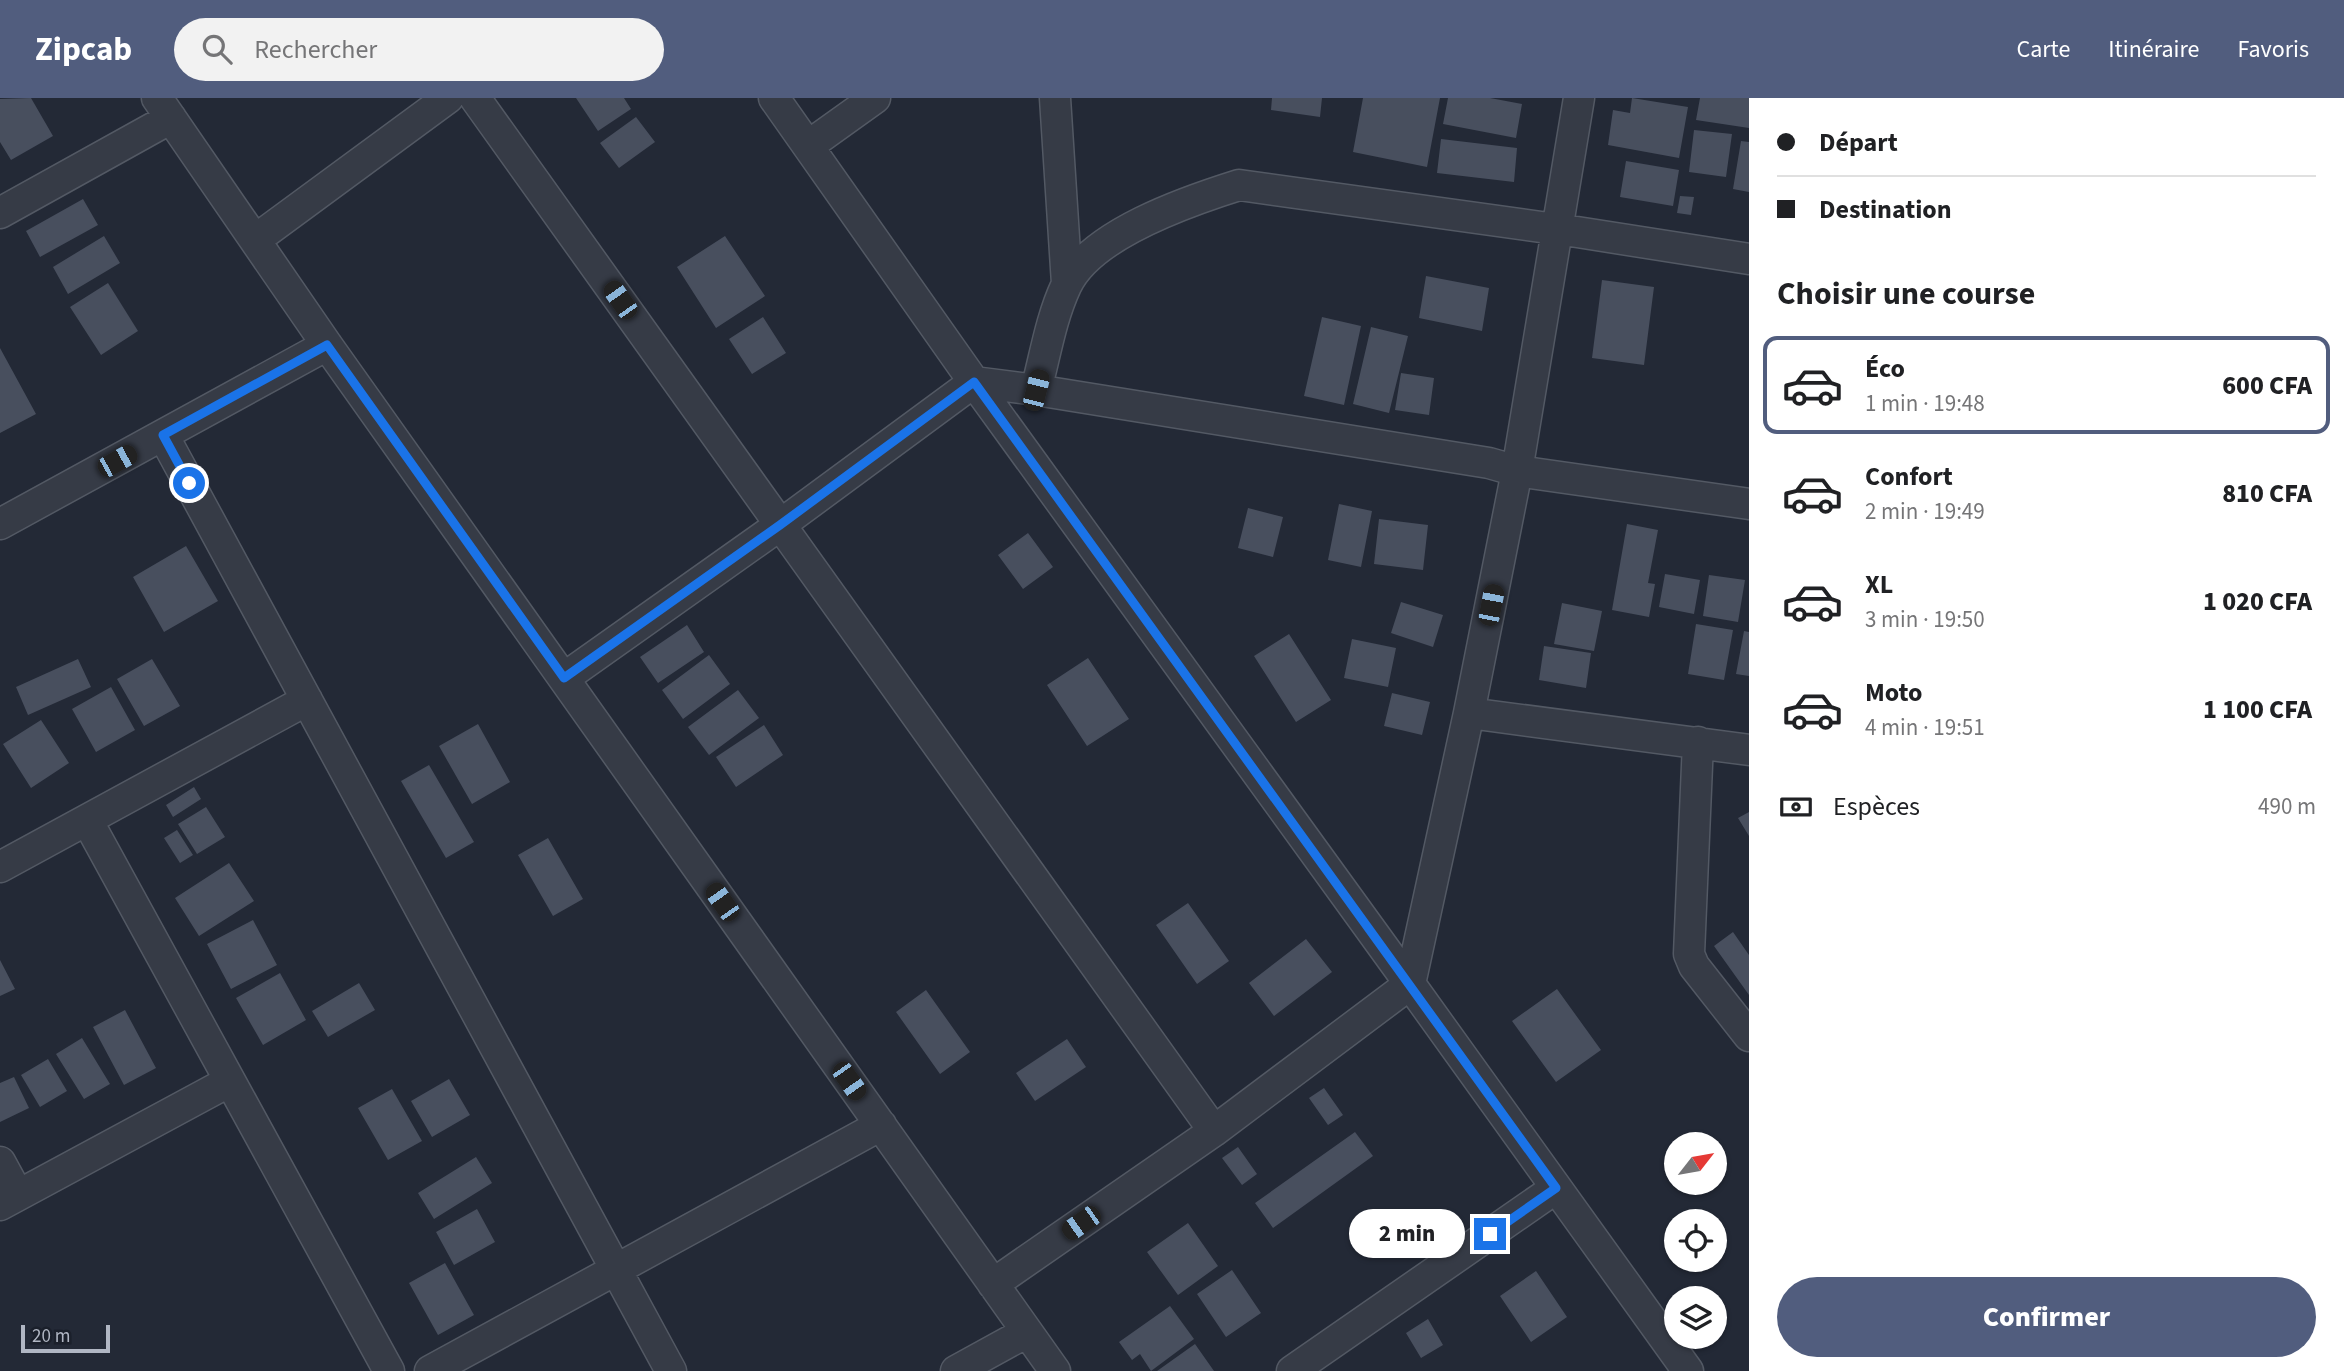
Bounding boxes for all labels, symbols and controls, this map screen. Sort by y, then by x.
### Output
search box [174,18,664,81]
text: Zipcab [35,26,132,73]
icon: search [198,30,236,68]
text: Rechercher [254,31,377,68]
text: Carte [2016,32,2070,67]
text: Itinéraire [2108,32,2199,67]
text: Favoris [2237,32,2309,67]
text: Départ [1819,124,1898,161]
text: Destination [1819,191,1952,228]
text: Choisir une course [1777,271,2035,317]
car [600,277,641,323]
text: Éco [1865,350,1905,387]
icon: car [1781,354,1844,417]
car [1021,367,1052,413]
text: 600 CFA [2222,367,2312,404]
text: 1 min · 19:48 [1865,387,1985,420]
car [94,442,141,480]
text: Confort [1865,458,1953,495]
icon: car [1781,462,1844,525]
route start [173,467,205,499]
text: 810 CFA [2222,475,2312,512]
text: 2 min · 19:49 [1865,495,1985,528]
text: XL [1865,566,1893,603]
icon: car [1781,570,1844,633]
car [1477,582,1506,628]
text: 1 020 CFA [2203,583,2312,620]
text: 3 min · 19:50 [1865,603,1985,636]
text: Moto [1865,674,1922,711]
icon: car [1781,678,1844,741]
text: 1 100 CFA [2203,691,2312,728]
text: 4 min · 19:51 [1865,711,1985,744]
icon: cash [1777,788,1815,826]
text: Espèces [1833,788,1920,825]
text: 490 m [2258,790,2316,823]
car [702,879,743,925]
car [829,1058,870,1104]
north arrow [1664,1132,1727,1195]
map controls [1664,1132,1727,1349]
car [1058,1202,1105,1244]
button: locate [1664,1209,1727,1272]
callout: 2 min [1350,1210,1466,1258]
text: 2 min [1379,1217,1435,1250]
route end [1474,1218,1506,1250]
button: Confirmer [1777,1277,2316,1357]
button: layers [1664,1286,1727,1349]
scale bar [21,1322,110,1354]
text: 20 m [32,1323,70,1350]

